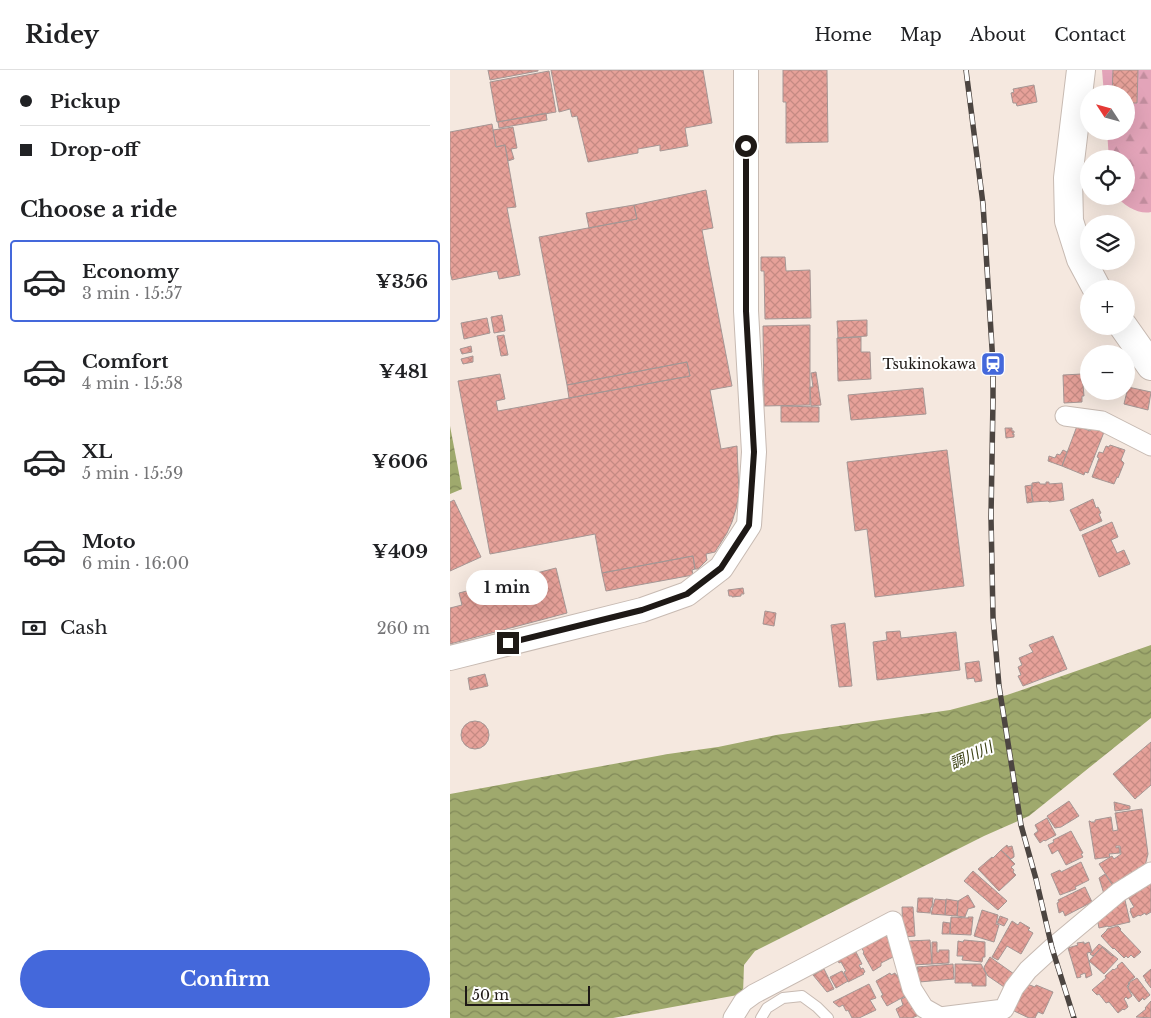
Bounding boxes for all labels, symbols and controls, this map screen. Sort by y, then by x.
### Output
text: Ridey [25,20,99,49]
text: Home [814,24,872,46]
text: Map [900,24,942,46]
text: About [970,24,1026,46]
text: Contact [1054,24,1126,46]
north arrow [1080,85,1135,140]
map controls [1080,85,1135,400]
text: Pickup [50,90,121,113]
route start [735,135,757,157]
text: Drop-off [50,138,139,161]
button: locate [1080,150,1135,205]
text: Choose a ride [20,196,177,223]
button: layers [1080,215,1135,270]
icon: car [22,259,67,304]
text: Economy [82,260,179,283]
text: ¥356 [376,270,428,293]
button: + [1080,280,1135,335]
text: 3 min · 15:57 [82,283,182,303]
button: − [1080,345,1135,400]
icon: car [22,349,67,394]
text: Comfort [82,350,169,373]
station icon: Tsukinokawa [980,351,1006,377]
place label: Tsukinokawa [883,355,976,373]
text: ¥481 [379,360,428,383]
text: 4 min · 15:58 [82,373,183,393]
icon: car [22,439,67,484]
text: XL [82,440,112,463]
text: ¥606 [372,450,428,473]
text: 5 min · 15:59 [82,463,183,483]
icon: car [22,529,67,574]
text: Moto [82,530,136,553]
text: ¥409 [372,540,428,563]
text: 6 min · 16:00 [82,553,189,573]
callout: 1 min [467,570,549,606]
text: 1 min [484,577,530,597]
icon: cash [20,614,48,642]
text: Cash [60,616,107,639]
text: 260 m [377,618,430,638]
route end [497,632,519,654]
water label: 調川川 [947,736,997,773]
button: Confirm [20,950,430,1008]
scale bar [465,983,590,1006]
text: 50 m [472,986,509,1004]

